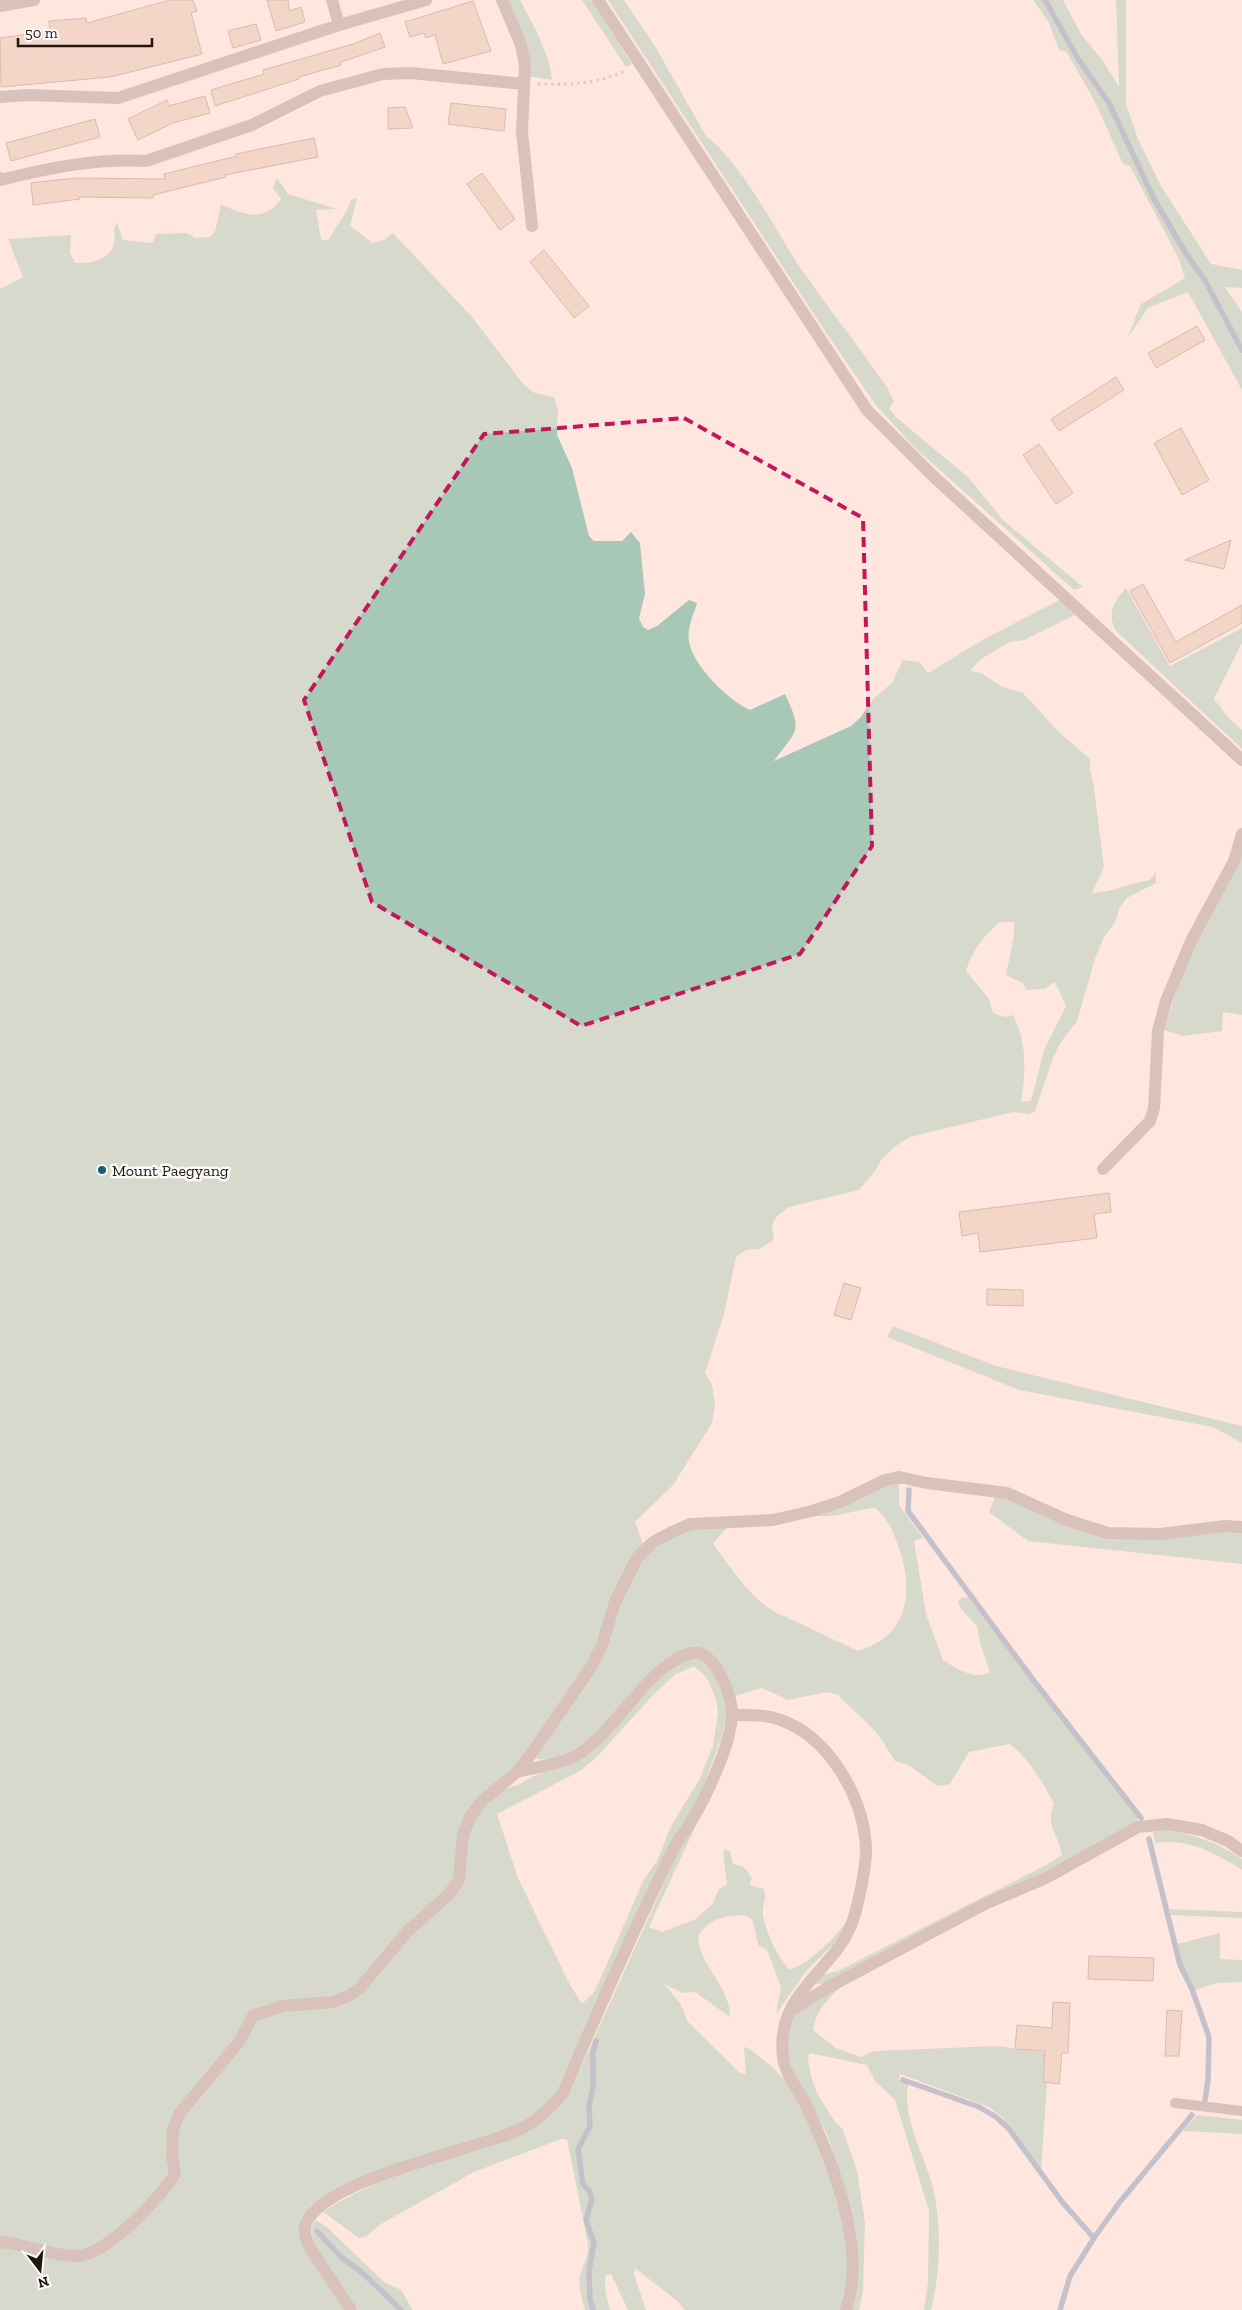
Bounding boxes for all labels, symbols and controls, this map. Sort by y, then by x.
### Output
scale bar [18,15,151,47]
text: 50 m [25,24,58,42]
place label: Mount Paegyang [112,1161,229,1180]
marker: Mount Paegyang [96,1164,108,1176]
north arrow [15,2245,65,2295]
text: N [36,2272,51,2292]

